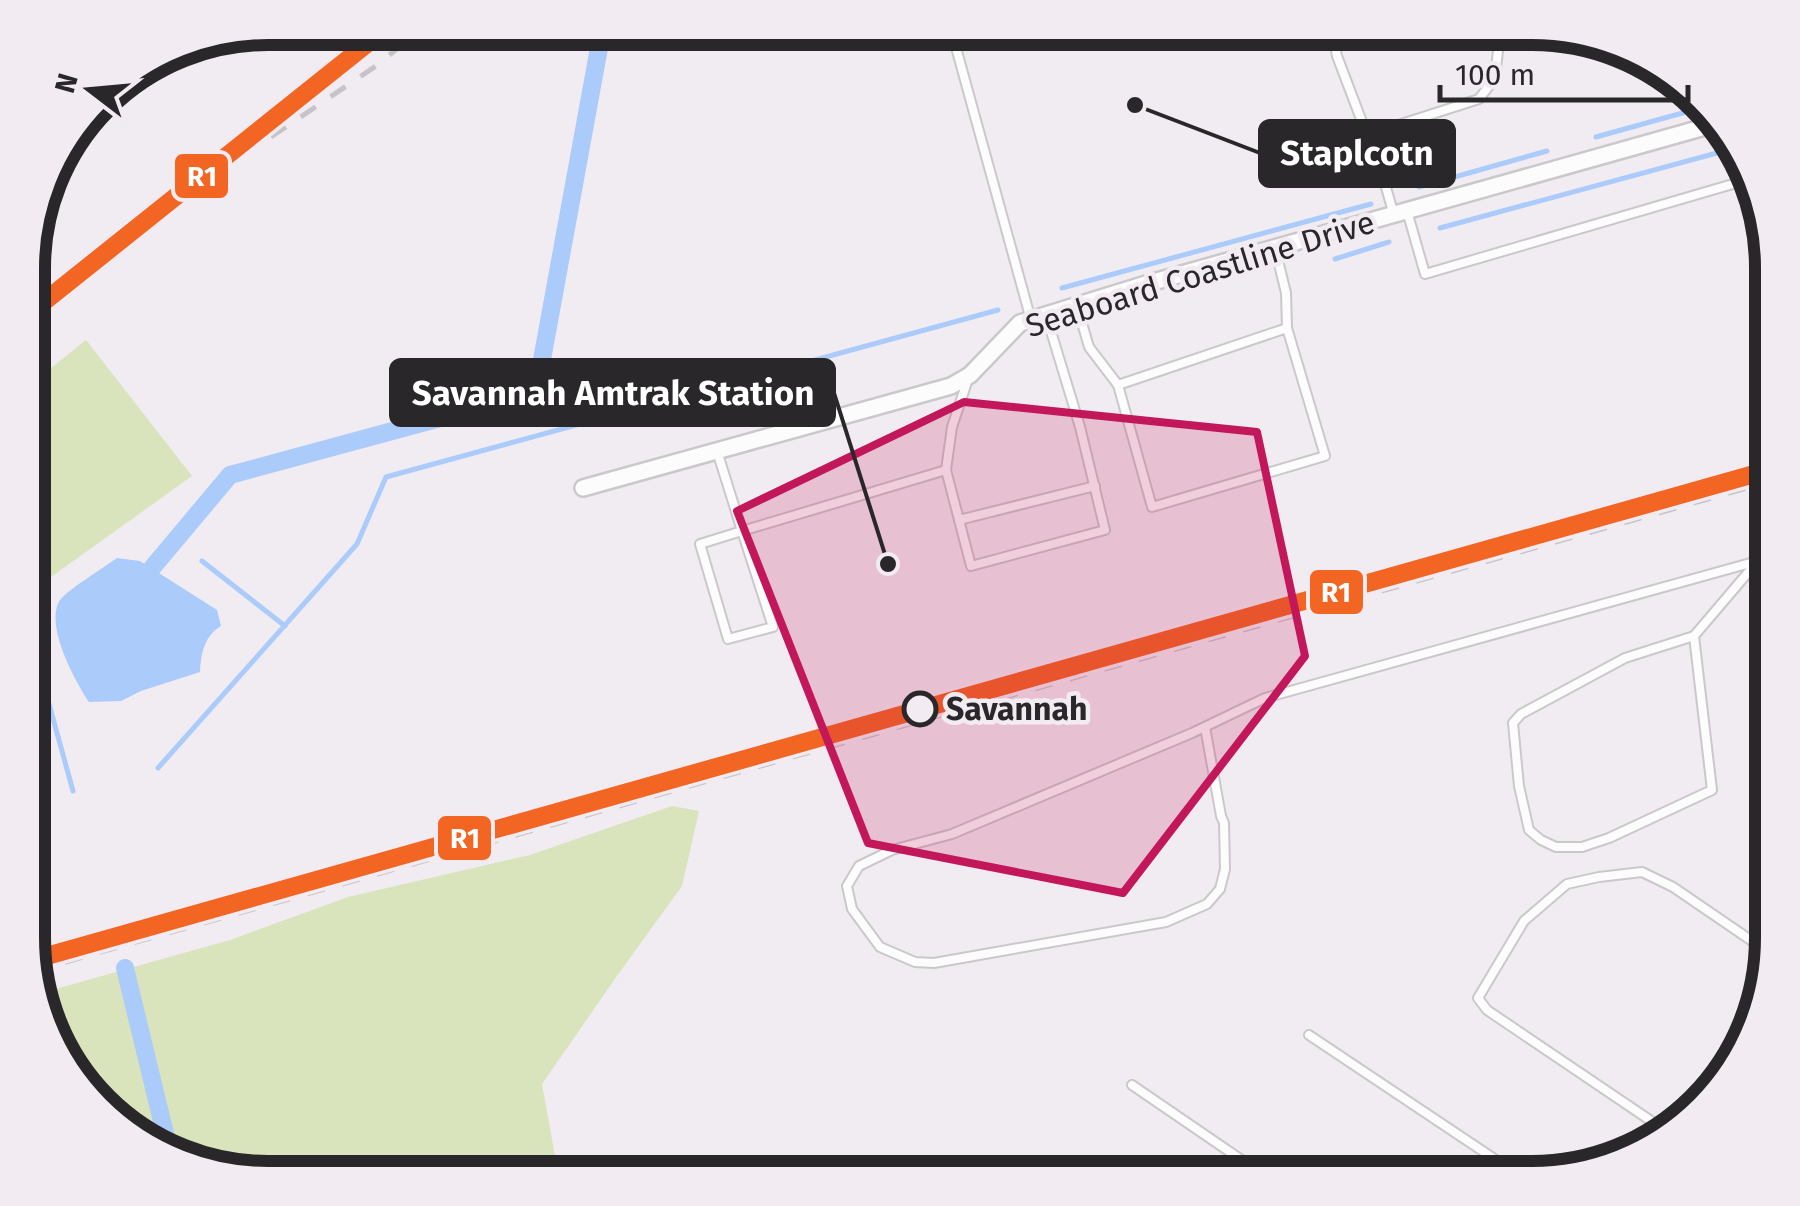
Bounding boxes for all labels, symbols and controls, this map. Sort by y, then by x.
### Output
north arrow [40,40,140,140]
scale bar [1440,40,1688,102]
text: 100 m [1455,57,1535,93]
text: N [48,70,85,97]
callout: Staplcotn [1260,121,1454,186]
text: Staplcotn [1280,132,1434,174]
line badge: R1 [173,152,230,200]
text: R1 [187,160,217,193]
street label: Seaboard Coastline Drive [1021,203,1379,345]
callout: Savannah Amtrak Station [391,360,834,425]
text: Savannah Amtrak Station [412,372,814,414]
line badge: R1 [1308,568,1365,616]
text: R1 [1321,576,1351,609]
place label: Savannah [946,690,1088,728]
marker: Savannah [903,692,937,726]
line badge: R1 [436,814,493,862]
text: R1 [450,822,480,855]

